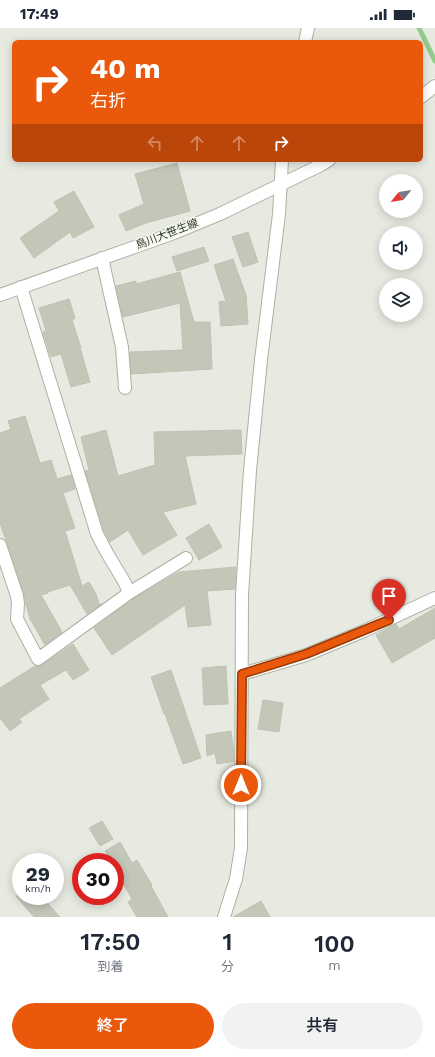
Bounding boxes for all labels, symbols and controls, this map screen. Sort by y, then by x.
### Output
text: 17:49 [20,5,59,23]
text: 40 m [90,52,160,85]
icon: right [24,56,76,108]
text: 右折 [90,90,126,111]
icon: left [144,132,166,154]
icon: ahead [186,132,208,154]
icon: ahead [228,132,250,154]
icon: right [270,132,292,154]
north arrow [379,174,423,218]
map controls [379,174,423,322]
street label: 鳥川大笹生線 [134,216,200,252]
button: sound [379,226,423,270]
button: layers [379,278,423,322]
pin [372,579,406,620]
icon: arrive [378,585,400,607]
position arrow [220,764,262,806]
speed limit sign: 30 [72,853,124,905]
text: 29 [26,862,50,886]
text: km/h [25,883,51,894]
text: 17:50 [80,928,141,956]
text: 1 [222,928,232,956]
text: 100 [314,930,355,958]
text: m [328,958,341,973]
text: 到着 [97,959,123,974]
text: 分 [221,959,234,974]
button: 終了 [12,1003,214,1049]
button: 共有 [222,1003,423,1049]

